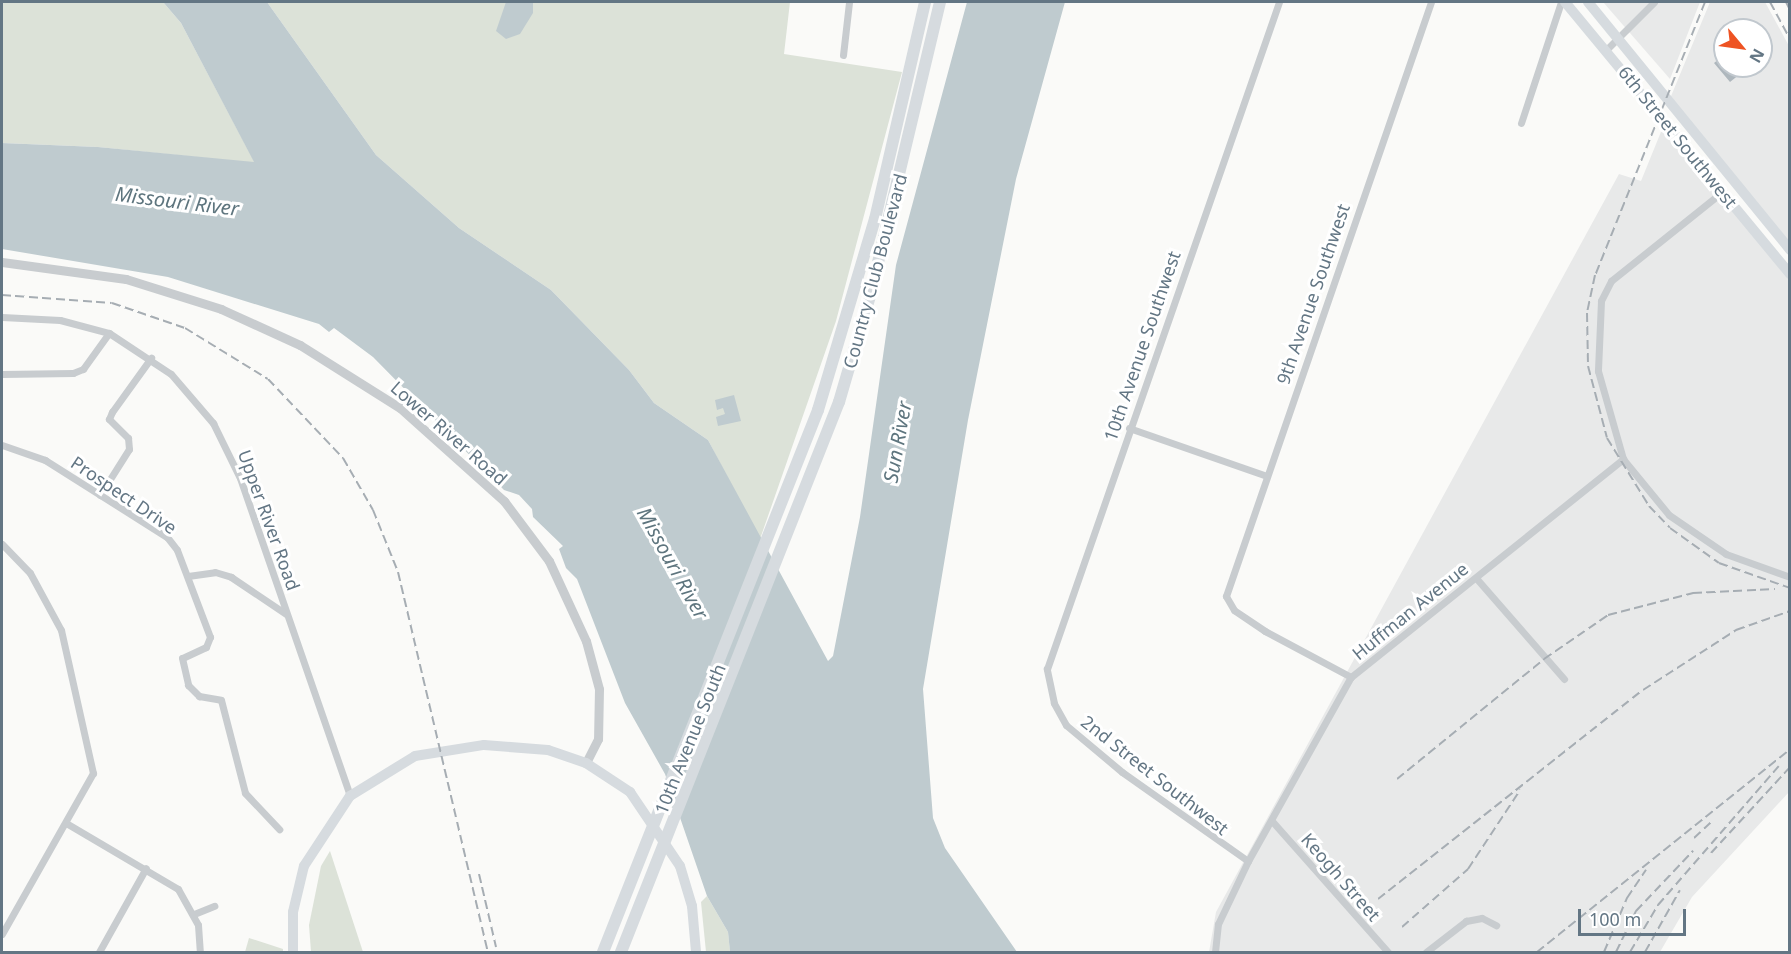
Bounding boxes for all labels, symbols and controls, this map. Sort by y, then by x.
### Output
north arrow [1713,18,1773,78]
text: N [1744,45,1770,67]
street label: 6th Street Southwest [1614,62,1742,212]
street label: Country Club Boulevard [839,171,911,371]
water label: Missouri River [114,182,240,220]
street label: 9th Avenue Southwest [1272,201,1354,387]
street label: 10th Avenue Southwest [1099,248,1185,444]
street label: Lower River Road [386,377,512,489]
water label: Sun River [878,399,916,485]
street label: Upper River Road [234,447,304,593]
street label: Prospect Drive [67,452,181,538]
water label: Missouri River [632,503,714,623]
street label: Huffman Avenue [1348,558,1472,664]
street label: 10th Avenue South [650,661,730,817]
street label: 2nd Street Southwest [1077,711,1233,839]
street label: Keogh Street [1297,829,1385,925]
scale bar [1581,897,1689,935]
text: 100 m [1589,907,1641,931]

